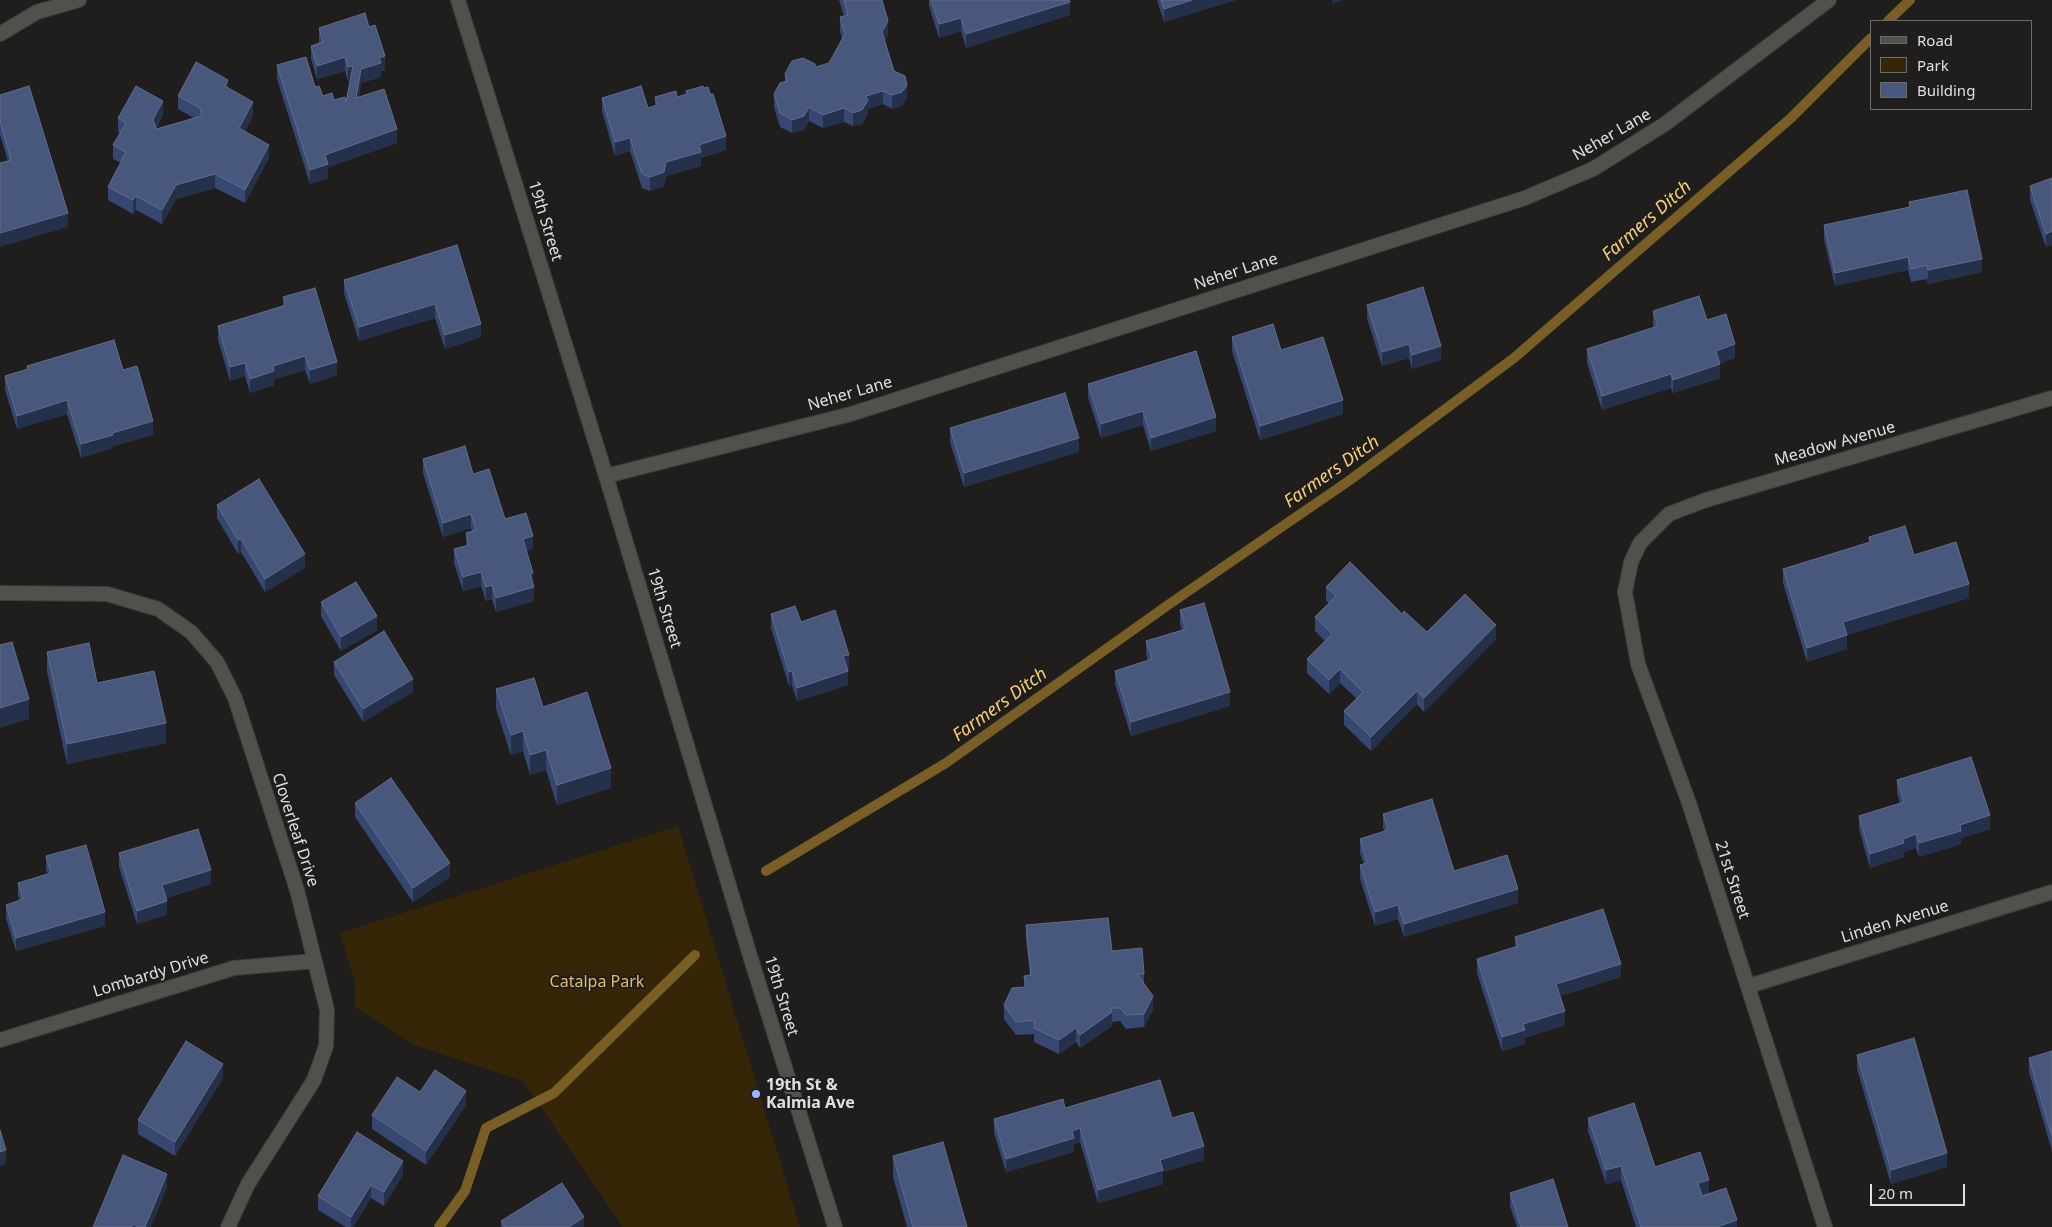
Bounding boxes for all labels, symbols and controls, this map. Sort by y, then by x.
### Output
legend [1870,20,2032,110]
text: Road [1917,30,1953,50]
text: Park [1917,55,1949,75]
text: Building [1917,80,1975,100]
street label: Neher Lane [1569,105,1655,165]
water label: Farmers Ditch [1598,176,1696,266]
street label: 19th Street [524,179,566,263]
street label: Neher Lane [1192,249,1280,295]
street label: Neher Lane [805,373,895,415]
street label: Meadow Avenue [1772,418,1898,470]
water label: Farmers Ditch [1280,431,1384,513]
street label: 19th Street [643,566,685,650]
water label: Farmers Ditch [949,663,1051,747]
street label: Cloverleaf Drive [268,771,322,889]
street label: 21st Street [1710,839,1754,921]
street label: Linden Avenue [1839,897,1951,947]
street label: Lombardy Drive [91,948,211,1002]
street label: 19th Street [760,954,802,1038]
park label: Catalpa Park [550,972,644,992]
place label: 19th St & Kalmia Ave [766,1075,855,1113]
marker: 19th St & Kalmia Ave [750,1088,762,1100]
scale bar [1872,1174,1967,1206]
text: 20 m [1878,1183,1913,1203]

